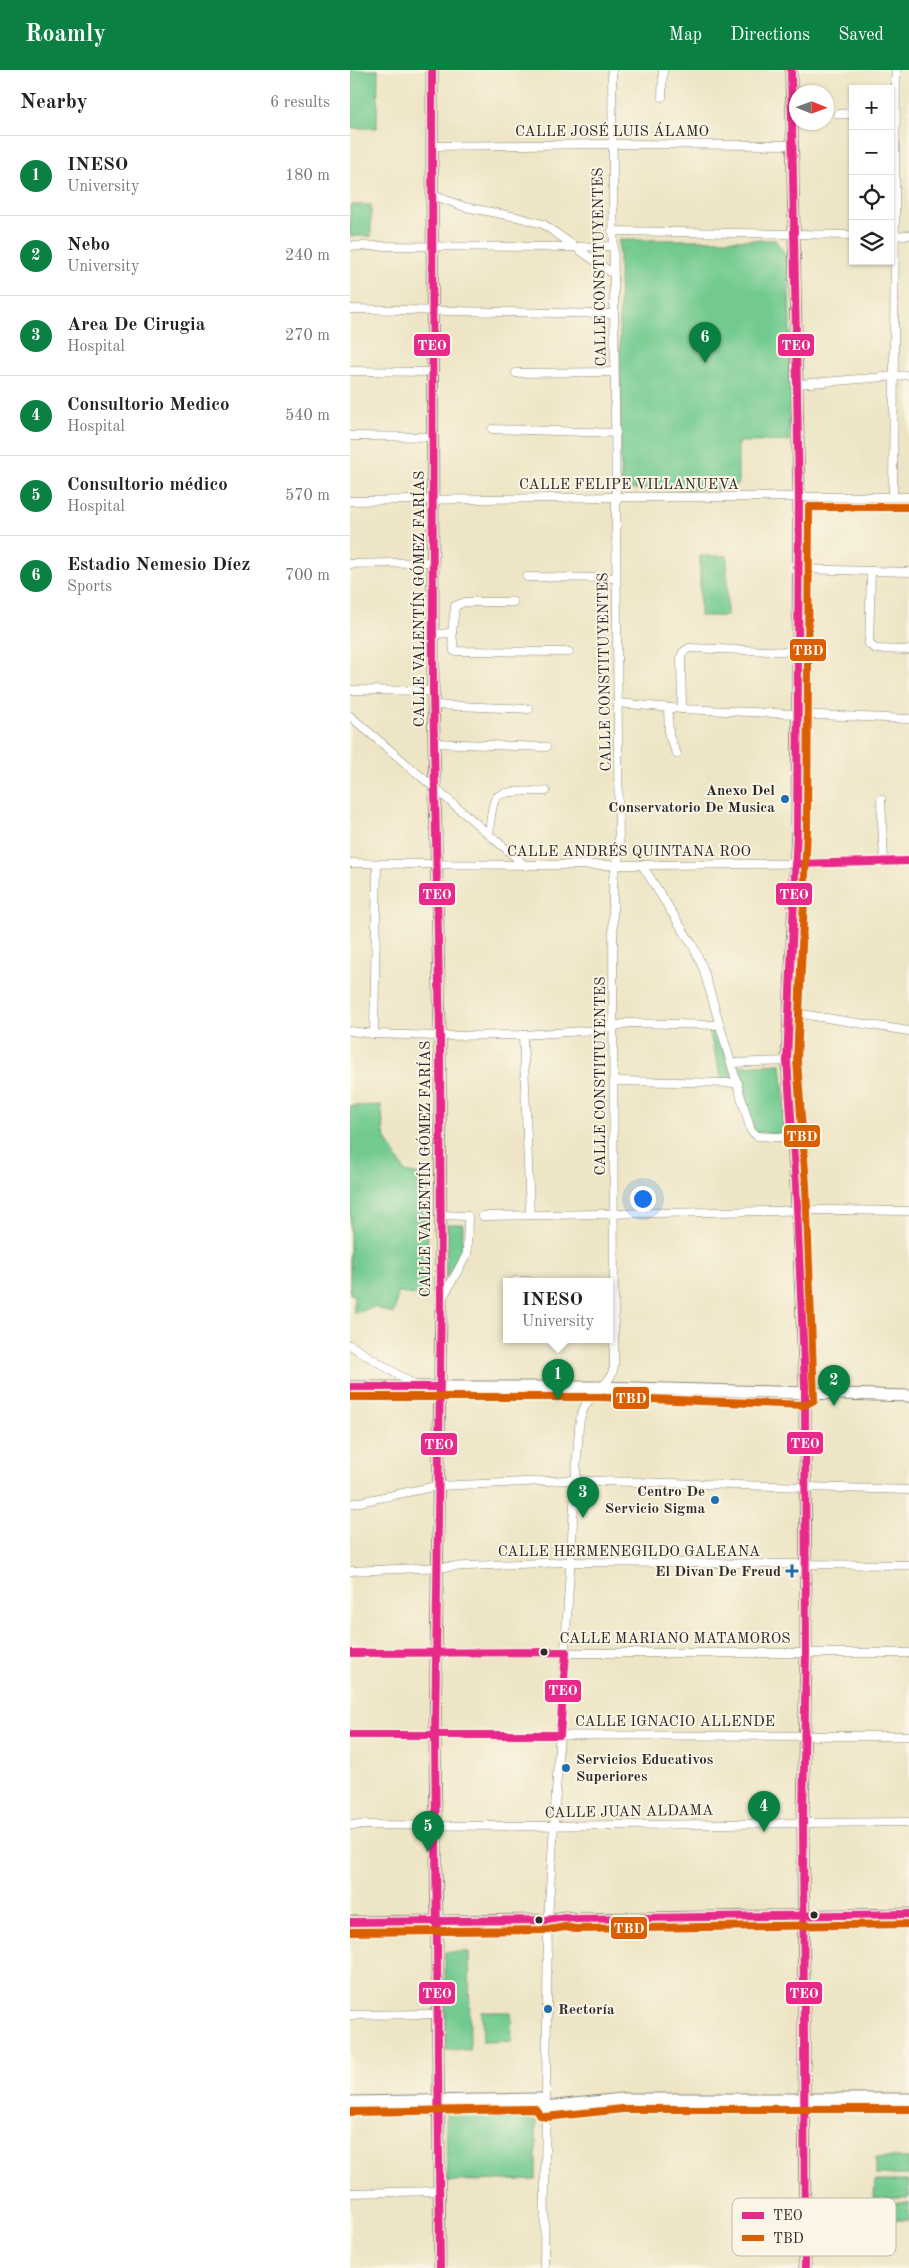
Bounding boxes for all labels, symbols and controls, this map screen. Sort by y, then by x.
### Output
text: Roamly [25,23,106,47]
text: Map [669,26,702,44]
text: Directions [730,26,810,44]
text: Saved [838,26,884,44]
north arrow [789,85,834,130]
map controls [849,85,894,265]
button: + [849,85,894,130]
text: Nearby [20,92,88,113]
text: 6 results [270,95,330,111]
street label: CALLE JOSÉ LUIS ÁLAMO [515,122,709,140]
button: − [849,130,894,175]
text: INESO [67,156,128,175]
street label: CALLE CONSTITUYENTES [591,167,610,367]
text: 1 [31,168,41,184]
text: 180 m [285,168,330,184]
button: locate [849,175,894,220]
text: University [67,179,139,195]
button: layers [849,220,894,265]
text: Nebo [67,236,110,255]
text: 2 [31,248,41,264]
text: 240 m [285,248,330,264]
text: University [67,259,139,275]
text: Area De Cirugia [67,316,205,335]
pin: 6 [689,322,721,363]
text: 3 [31,328,41,344]
text: 270 m [285,328,330,344]
line badge: TEO [413,333,451,357]
line badge: TEO [777,333,815,357]
text: Hospital [67,339,125,355]
text: TEO [417,339,447,353]
text: TEO [781,339,811,353]
text: Consultorio Medico [67,396,230,415]
text: 4 [31,408,41,424]
text: 540 m [285,408,330,424]
text: Hospital [67,419,125,435]
street label: CALLE VALENTÍN GÓMEZ FARÍAS [409,471,428,727]
text: Consultorio médico [67,476,228,495]
street label: CALLE FELIPE VILLANUEVA [519,478,740,493]
text: 5 [31,488,41,504]
text: 570 m [285,488,330,504]
text: Hospital [67,499,125,515]
text: Estadio Nemesio Díez [67,556,250,575]
text: 6 [31,568,41,584]
text: 700 m [285,568,330,584]
street label: CALLE CONSTITUYENTES [596,572,615,772]
text: Sports [67,579,112,595]
line badge: TBD [789,638,827,662]
text: TBD [793,644,823,658]
place label: Anexo Del Conservatorio De Musica [608,784,775,816]
marker: Anexo Del Conservatorio De Musica [779,793,791,805]
street label: CALLE ANDRÉS QUINTANA ROO [507,842,751,860]
line badge: TEO [418,882,456,906]
line badge: TEO [775,882,813,906]
text: TEO [422,888,452,902]
text: TEO [779,888,809,902]
street label: CALLE CONSTITUYENTES [594,977,609,1176]
street label: CALLE VALENTÍN GÓMEZ FARÍAS [415,1041,434,1297]
line badge: TBD [783,1124,821,1148]
text: TBD [787,1130,817,1144]
your location [630,1186,656,1212]
popup [503,1278,613,1343]
text: INESO [522,1291,583,1310]
text: University [522,1314,594,1330]
pin: 1 [542,1359,574,1400]
pin: 2 [818,1365,850,1406]
line badge: TBD [612,1386,650,1410]
text: TBD [616,1392,646,1406]
line badge: TEO [786,1431,824,1455]
line badge: TEO [420,1432,458,1456]
text: TEO [790,1437,820,1451]
text: TEO [424,1438,454,1452]
pin: 3 [567,1477,599,1518]
place label: Centro De Servicio Sigma [605,1485,705,1517]
marker: Centro De Servicio Sigma [709,1494,721,1506]
street label: CALLE HERMENEGILDO GALEANA [498,1545,761,1560]
marker: El Divan De Freud [785,1564,799,1578]
place label: El Divan De Freud [655,1565,781,1580]
street label: CALLE MARIANO MATAMOROS [559,1632,791,1647]
unlabelled marker [539,1647,549,1657]
line badge: TEO [544,1679,582,1703]
text: TEO [548,1684,578,1698]
street label: CALLE IGNACIO ALLENDE [575,1715,775,1730]
place label: Servicios Educativos Superiores [576,1753,713,1785]
marker: Servicios Educativos Superiores [560,1762,572,1774]
pin: 4 [748,1791,780,1832]
street label: CALLE JUAN ALDAMA [545,1804,714,1821]
pin: 5 [412,1811,444,1852]
unlabelled marker [809,1910,819,1920]
unlabelled marker [534,1915,544,1925]
line badge: TBD [610,1916,648,1940]
text: TBD [614,1922,644,1936]
line badge: TEO [418,1981,456,2005]
line badge: TEO [785,1981,823,2005]
text: TEO [422,1987,452,2001]
text: TEO [789,1987,819,2001]
marker: Rectoría [542,2003,554,2015]
place label: Rectoría [558,2003,615,2018]
legend [732,2198,896,2256]
text: TEO [773,2209,803,2223]
text: TBD [773,2232,804,2246]

